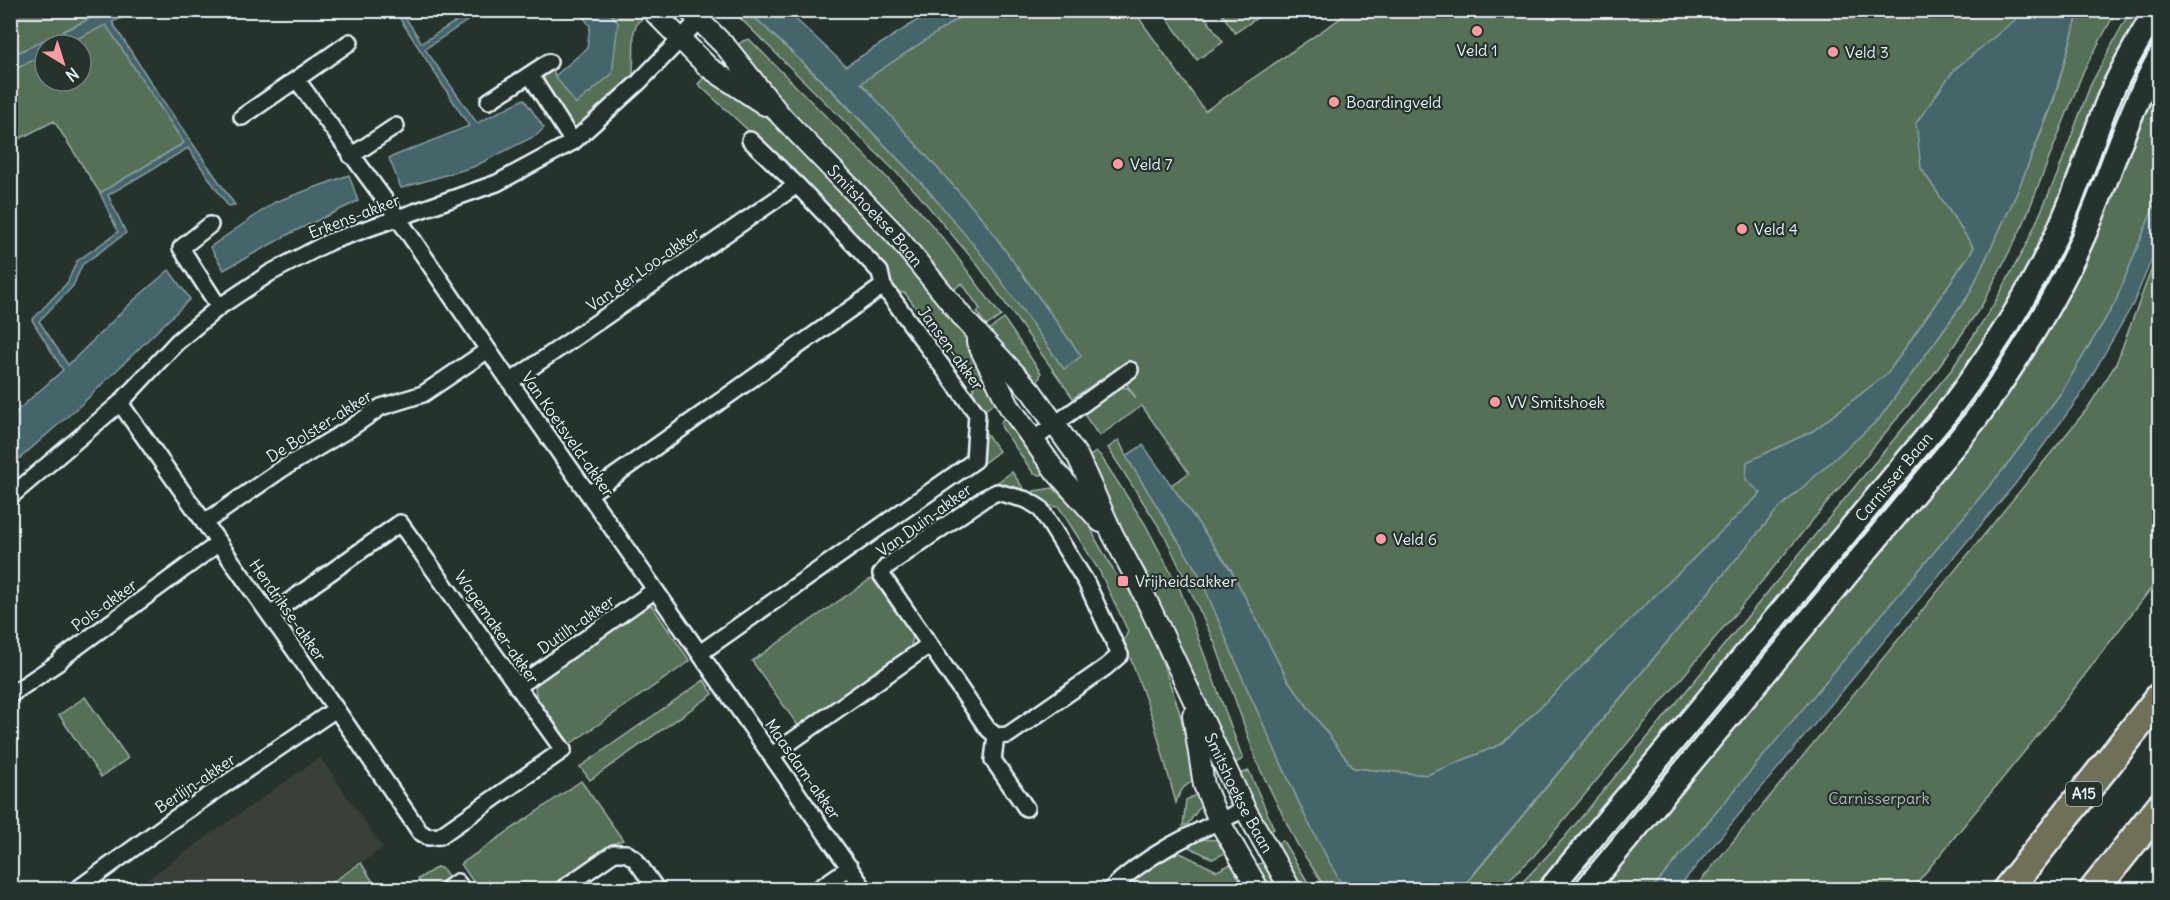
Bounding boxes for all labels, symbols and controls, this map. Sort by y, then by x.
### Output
marker: Veld 1 [1470,24,1484,38]
north arrow [33,33,93,93]
place label: Veld 1 [1456,40,1498,60]
place label: Veld 3 [1845,42,1889,62]
marker: Veld 3 [1826,45,1840,59]
text: N [62,64,83,86]
place label: Boardingveld [1346,92,1442,112]
marker: Boardingveld [1327,95,1341,109]
place label: Veld 7 [1130,154,1173,174]
marker: Veld 7 [1111,157,1125,171]
street label: Smitshoekse Baan [823,160,928,271]
street label: Erkens-akker [305,189,403,243]
place label: Veld 4 [1754,219,1798,239]
street label: Van der Loo-akker [583,222,704,316]
marker: Veld 4 [1735,222,1749,236]
street label: Jansen-akker [914,302,988,394]
street label: Van Koetsveld-akker [517,368,619,501]
street label: De Bolster-akker [262,385,376,466]
place label: VV Smitshoek [1507,392,1605,412]
marker: VV Smitshoek [1488,395,1502,409]
street label: Carnisser Baan [1850,428,1937,526]
street label: Van Duin-akker [873,479,976,561]
place label: Veld 6 [1393,529,1437,549]
marker: Veld 6 [1374,532,1388,546]
street label: Hendrikse-akker [245,555,331,665]
street label: Wagemaker-akker [451,567,544,688]
place label: Vrijheidsakker [1135,571,1237,591]
street label: Pols-akker [67,574,141,636]
marker: Vrijheidsakker [1116,574,1130,588]
street label: Dutilh-akker [534,590,619,658]
street label: Maasdam-akker [761,715,845,823]
street label: Smitshoekse Baan [1200,730,1278,856]
street label: Berlijn-akker [151,748,239,817]
road number: A15 [2066,782,2102,806]
park label: Carnisserpark [1828,788,1930,808]

